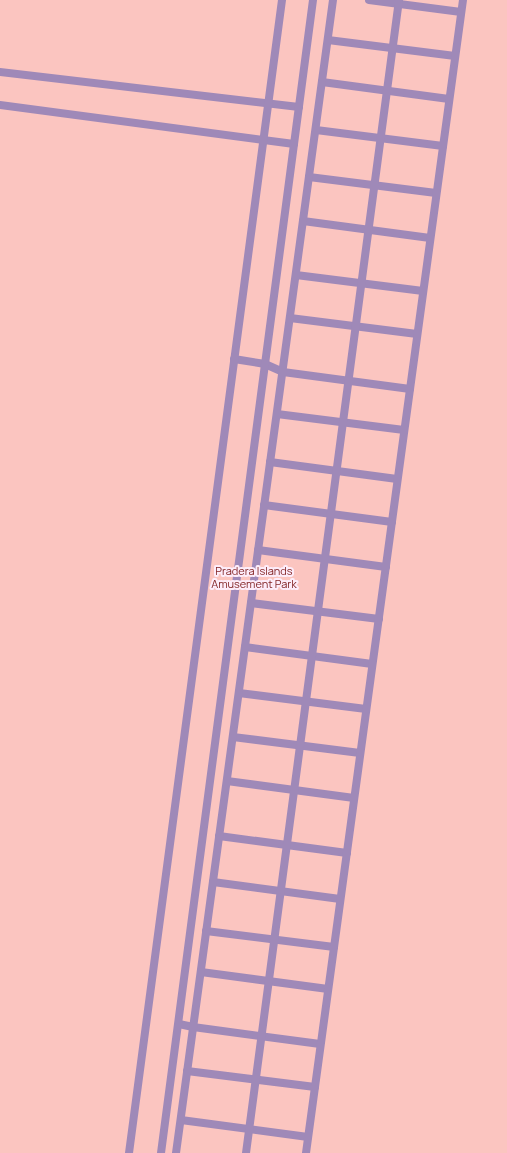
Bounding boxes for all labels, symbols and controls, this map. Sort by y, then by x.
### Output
park label: Pradera Islands Amusement Park [211,563,297,591]

